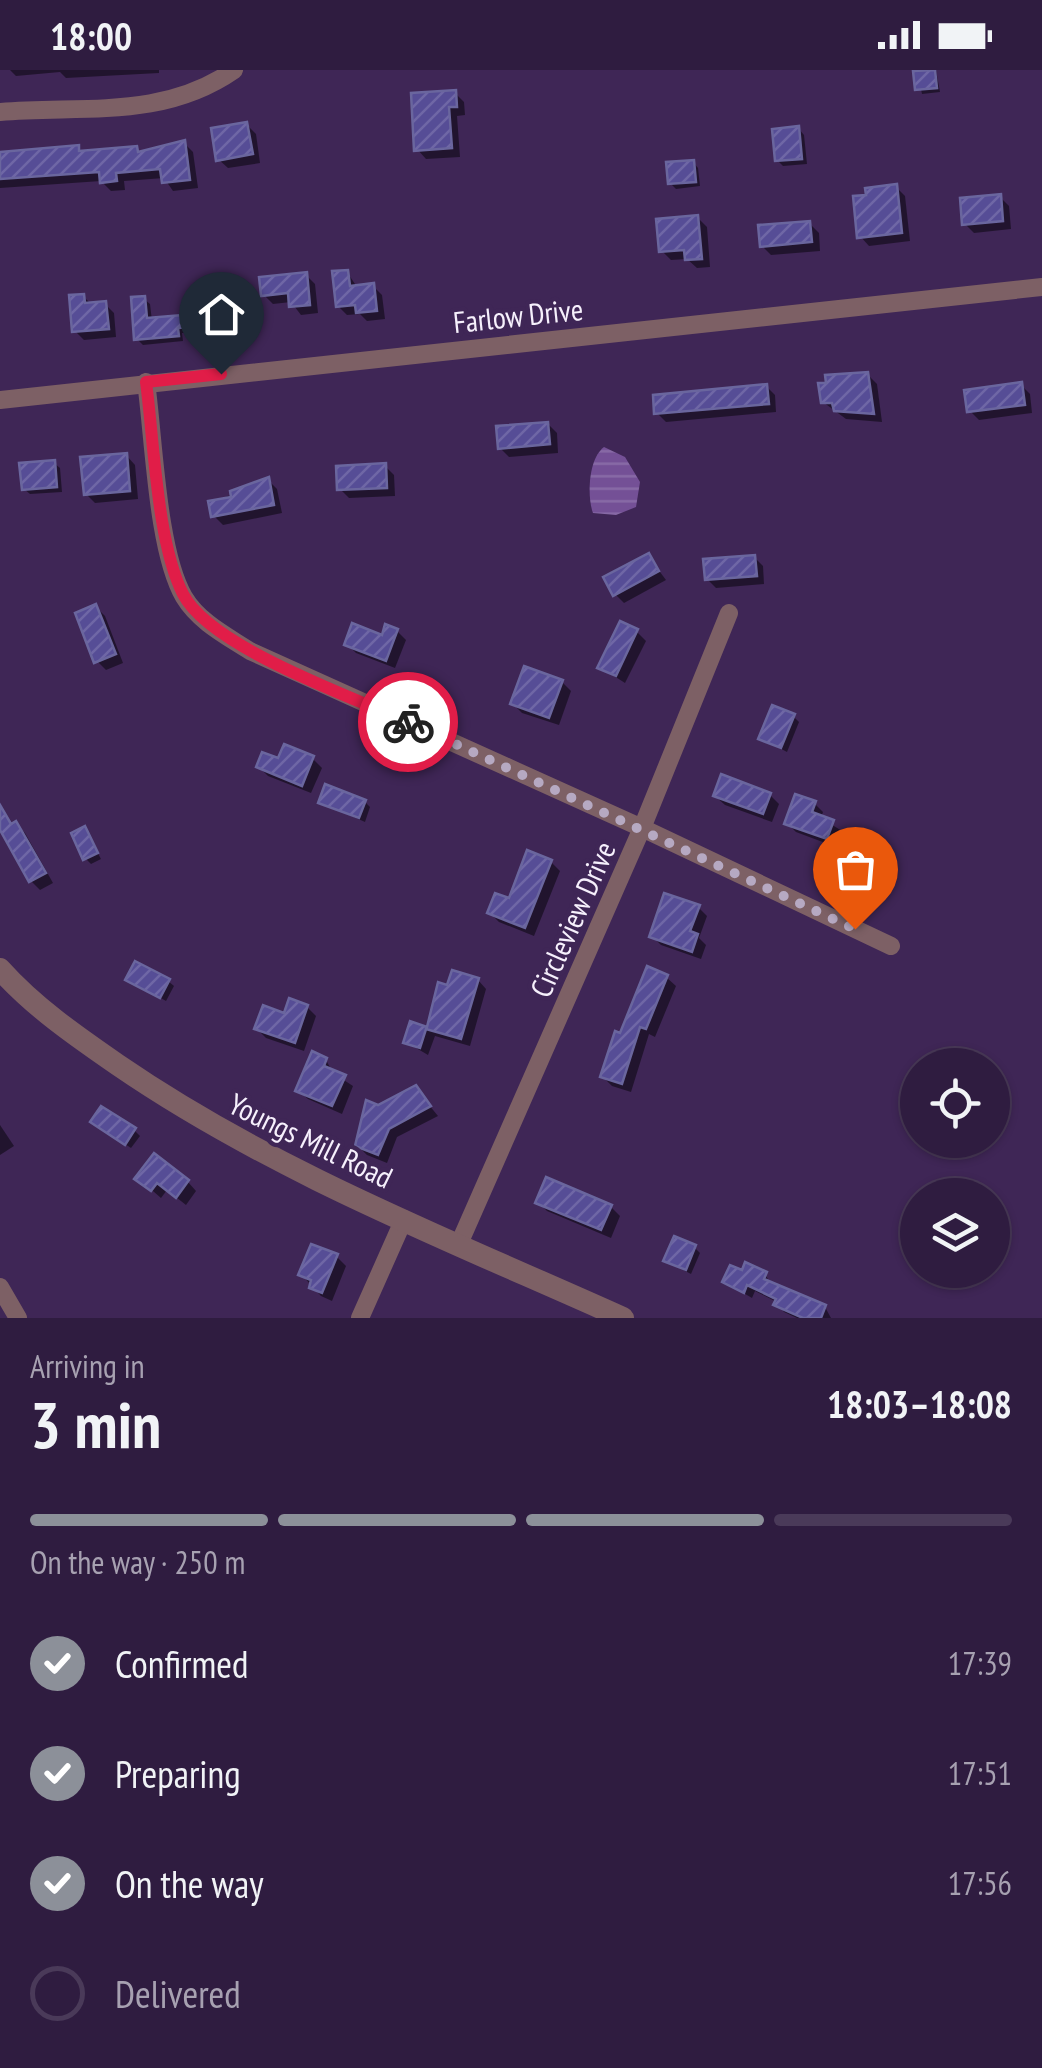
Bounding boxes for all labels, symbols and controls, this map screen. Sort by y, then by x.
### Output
text: 18:00 [50,11,132,60]
pin [179,272,264,375]
icon: home [194,287,249,342]
street label: Farlow Drive [451,289,585,341]
courier [358,672,458,772]
icon: bike [381,695,436,750]
pin [813,827,898,930]
street label: Circleview Drive [520,835,624,1003]
icon: bag [828,842,883,897]
map controls [900,1048,1010,1288]
button: locate [900,1048,1010,1158]
street label: Youngs Mill Road [223,1084,399,1196]
button: layers [900,1178,1010,1288]
text: Arriving in [30,1345,145,1387]
text: 18:03–18:08 [827,1379,1012,1428]
text: 3 min [30,1382,161,1466]
text: On the way · 250 m [30,1541,245,1583]
icon: check [30,1636,85,1691]
text: Confirmed [115,1639,248,1688]
text: 17:39 [948,1642,1012,1684]
icon: check [30,1746,85,1801]
text: Preparing [115,1749,241,1798]
text: 17:51 [948,1752,1012,1794]
icon: check [30,1856,85,1911]
text: On the way [115,1859,263,1908]
text: 17:56 [948,1862,1012,1904]
text: Delivered [115,1969,241,2018]

